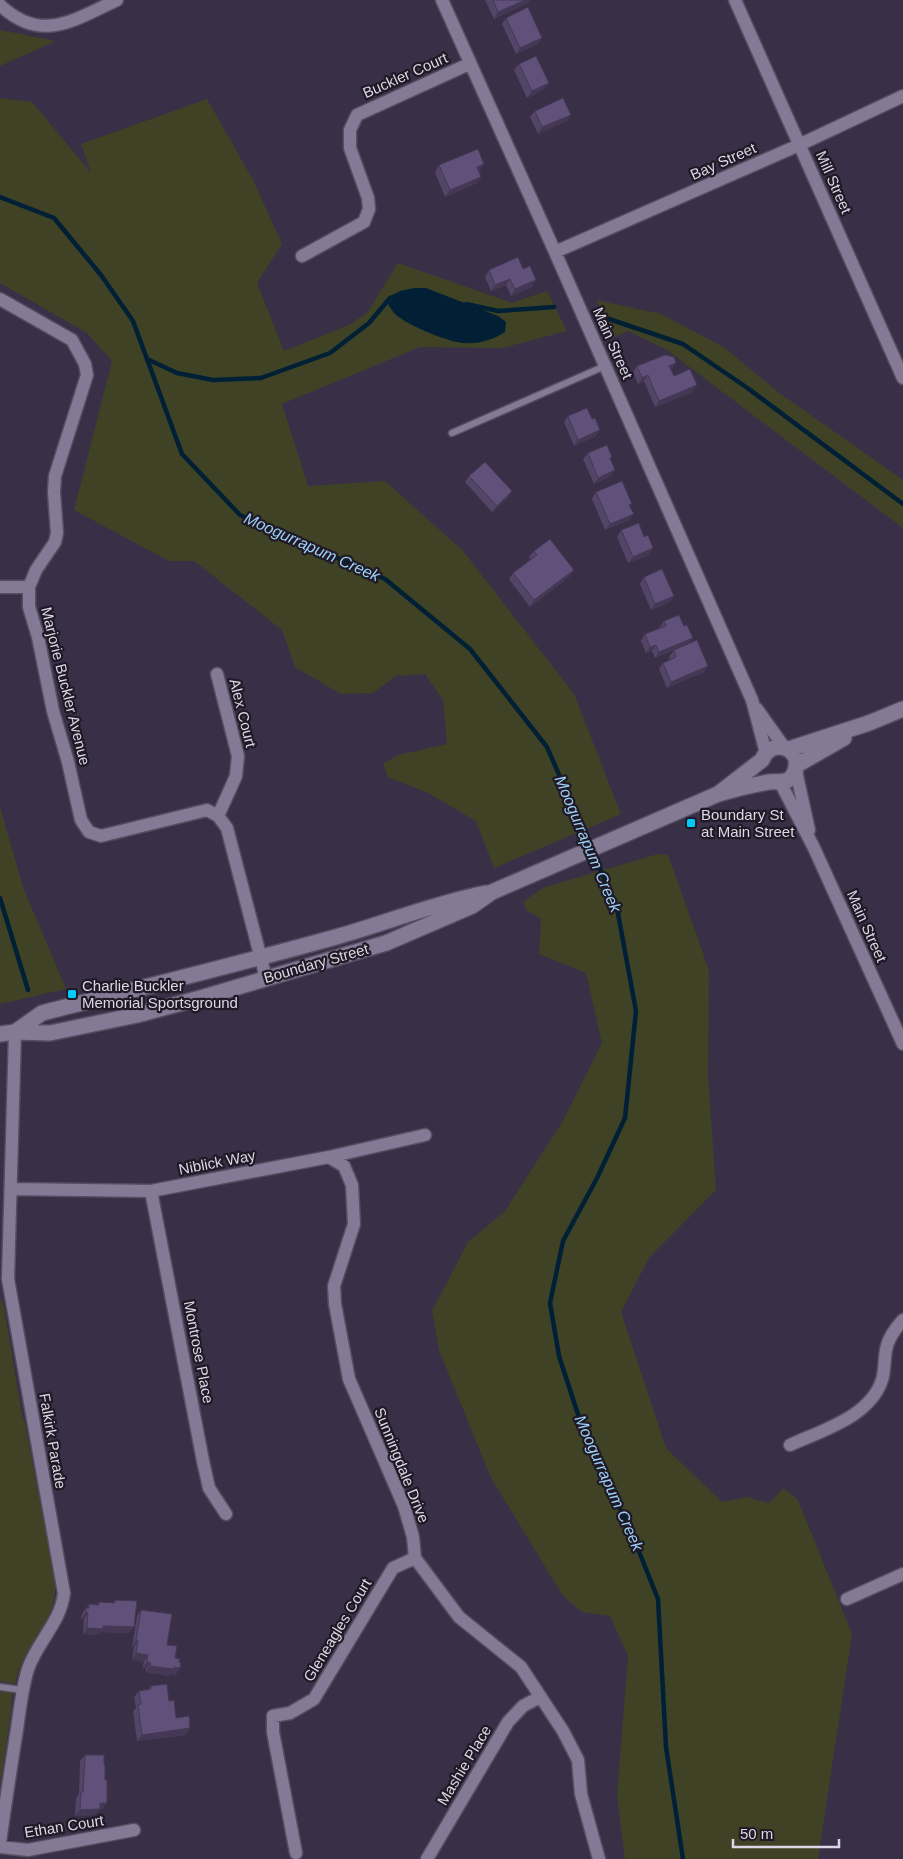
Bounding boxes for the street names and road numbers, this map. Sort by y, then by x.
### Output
street label: Buckler Court [360,48,451,101]
street label: Bay Street [688,139,759,183]
street label: Mill Street [813,148,856,217]
street label: Main Street [590,305,637,382]
street label: Marjorie Buckler Avenue [38,605,94,767]
street label: Alex Court [226,677,260,750]
street label: Main Street [844,888,891,965]
street label: Boundary Street [262,940,371,986]
street label: Niblick Way [177,1146,257,1178]
street label: Montrose Place [181,1299,217,1405]
street label: Falkirk Parade [36,1392,70,1490]
street label: Sunningdale Drive [371,1405,433,1525]
street label: Gleneagles Court [300,1575,375,1684]
street label: Mashie Place [434,1722,494,1808]
street label: Ethan Court [23,1811,106,1841]

